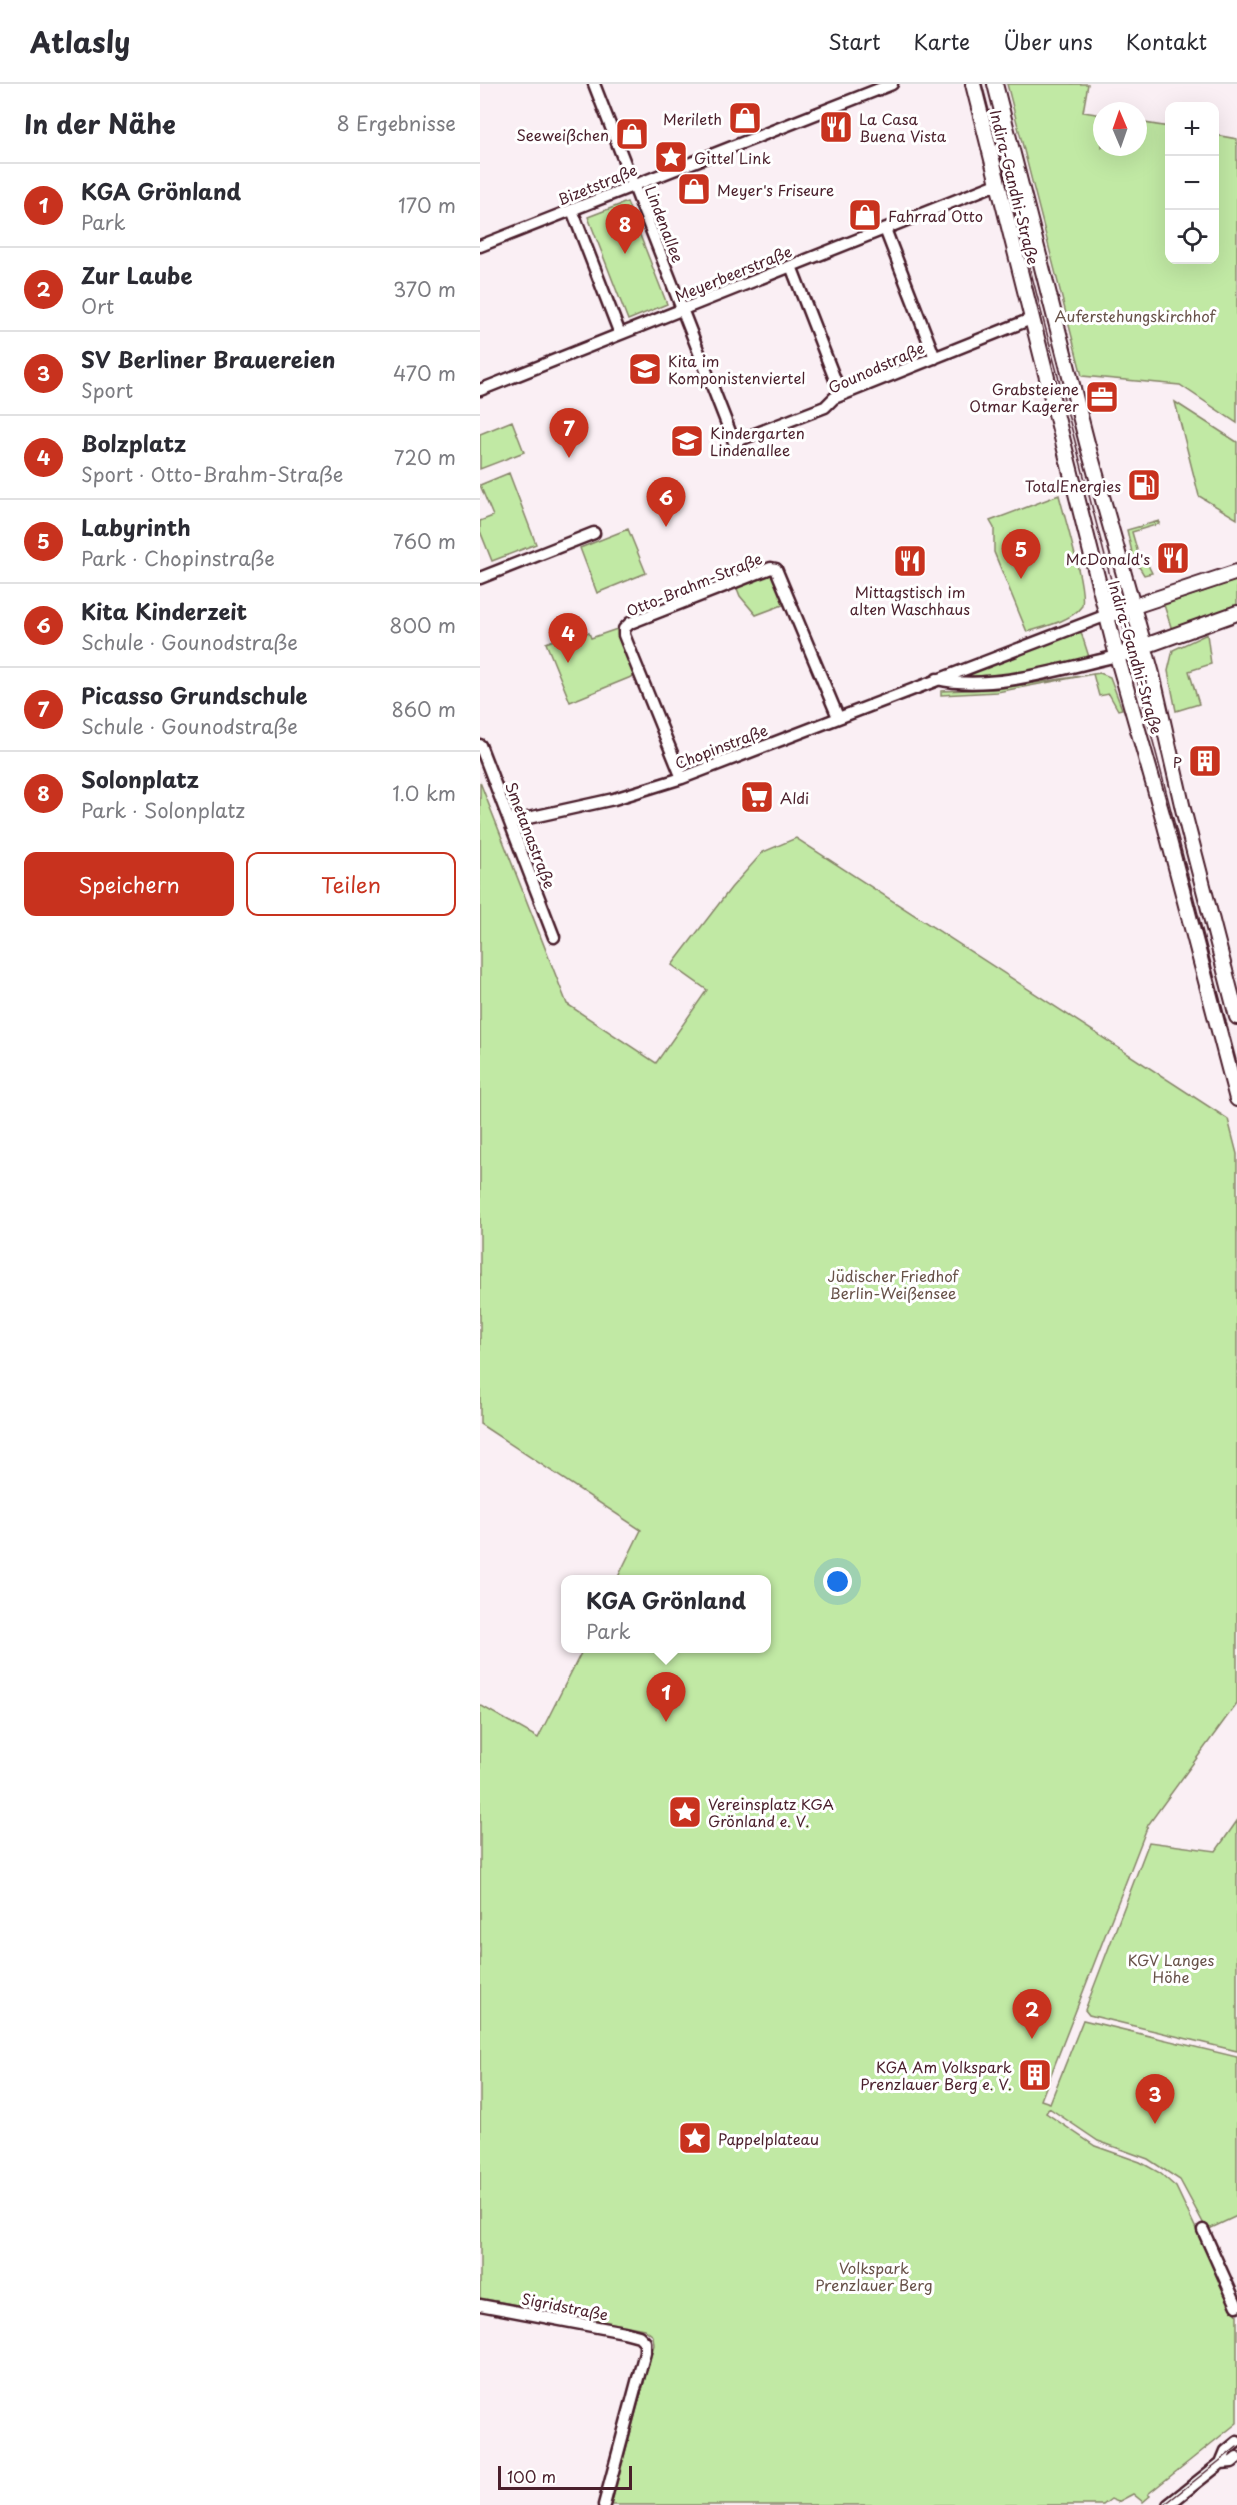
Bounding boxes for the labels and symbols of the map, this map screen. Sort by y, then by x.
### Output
shop icon: Merileth [727,100,763,136]
north arrow [1093,102,1147,156]
place label: Merileth [663,107,722,130]
place label: La Casa Buena Vista [859,107,947,147]
street label: Indira-Gandhi-Straße [985,107,1045,267]
restaurant icon: La Casa Buena Vista [818,109,854,145]
shop icon: Seeweißchen [614,116,650,152]
place label: Seeweißchen [516,123,609,146]
place icon: Gittel Link [653,139,689,175]
place label: Gittel Link [694,146,771,169]
street label: Bizetstraße [554,158,640,210]
shop icon: Meyer's Friseure [676,171,712,207]
place label: Meyer's Friseure [717,178,834,201]
street label: Lindenallee [640,182,690,266]
shop icon: Fahrrad Otto [847,197,883,233]
pin: 8 [606,204,644,254]
place label: Fahrrad Otto [888,204,983,227]
street label: Meyerbeerstraße [671,239,795,307]
park label: Auferstehungskirchhof [1055,304,1217,327]
street label: Gounodstraße [824,335,928,398]
place label: Kita im Komponistenviertel [668,349,805,389]
school or university icon: Kita im Komponistenviertel [627,351,663,387]
place label: Grabsteiene Otmar Kagerer [969,377,1079,417]
office icon: Grabsteiene Otmar Kagerer [1084,379,1120,415]
pin: 7 [550,408,589,458]
place label: Kindergarten Lindenallee [710,421,805,461]
school or university icon: Kindergarten Lindenallee [669,423,705,459]
fuel station icon: TotalEnergies [1126,467,1162,503]
place label: TotalEnergies [1025,474,1121,497]
pin: 6 [646,478,686,527]
pin: 5 [1002,530,1040,579]
restaurant icon: McDonald's [1155,540,1191,576]
restaurant icon: Mittagstisch im alten Waschhaus [892,543,928,579]
street label: Otto-Brahm-Straße [623,546,765,622]
place label: McDonald's [1066,547,1150,570]
street label: Indira-Gandhi-Straße [1103,577,1169,737]
place label: Mittagstisch im alten Waschhaus [850,580,970,620]
pin: 4 [548,614,587,663]
street label: Chopinstraße [671,718,771,774]
building icon: P [1187,743,1223,779]
place label: P [1173,750,1182,773]
street label: Smetanastraße [500,778,562,892]
supermarket icon: Aldi [739,779,775,815]
place label: Aldi [780,786,809,809]
park label: Jüdischer Friedhof Berlin-Weißensee [828,1264,960,1304]
your location [823,1567,852,1596]
pin: 1 [646,1672,686,1722]
place label: Vereinsplatz KGA Grönland e. V. [708,1792,834,1832]
place icon: Vereinsplatz KGA Grönland e. V. [667,1794,703,1830]
park label: KGV Langes Höhe [1128,1948,1215,1988]
pin: 2 [1012,1990,1052,2039]
place label: KGA Am Volkspark Prenzlauer Berg e. V. [860,2055,1012,2095]
building icon: KGA Am Volkspark Prenzlauer Berg e. V. [1017,2057,1053,2093]
pin: 3 [1136,2074,1174,2124]
place icon: Pappelplateau [677,2120,713,2156]
place label: Pappelplateau [718,2127,819,2150]
park label: Volkspark Prenzlauer Berg [815,2256,933,2296]
street label: Sigridstraße [520,2286,610,2326]
scale bar [498,2463,632,2490]

